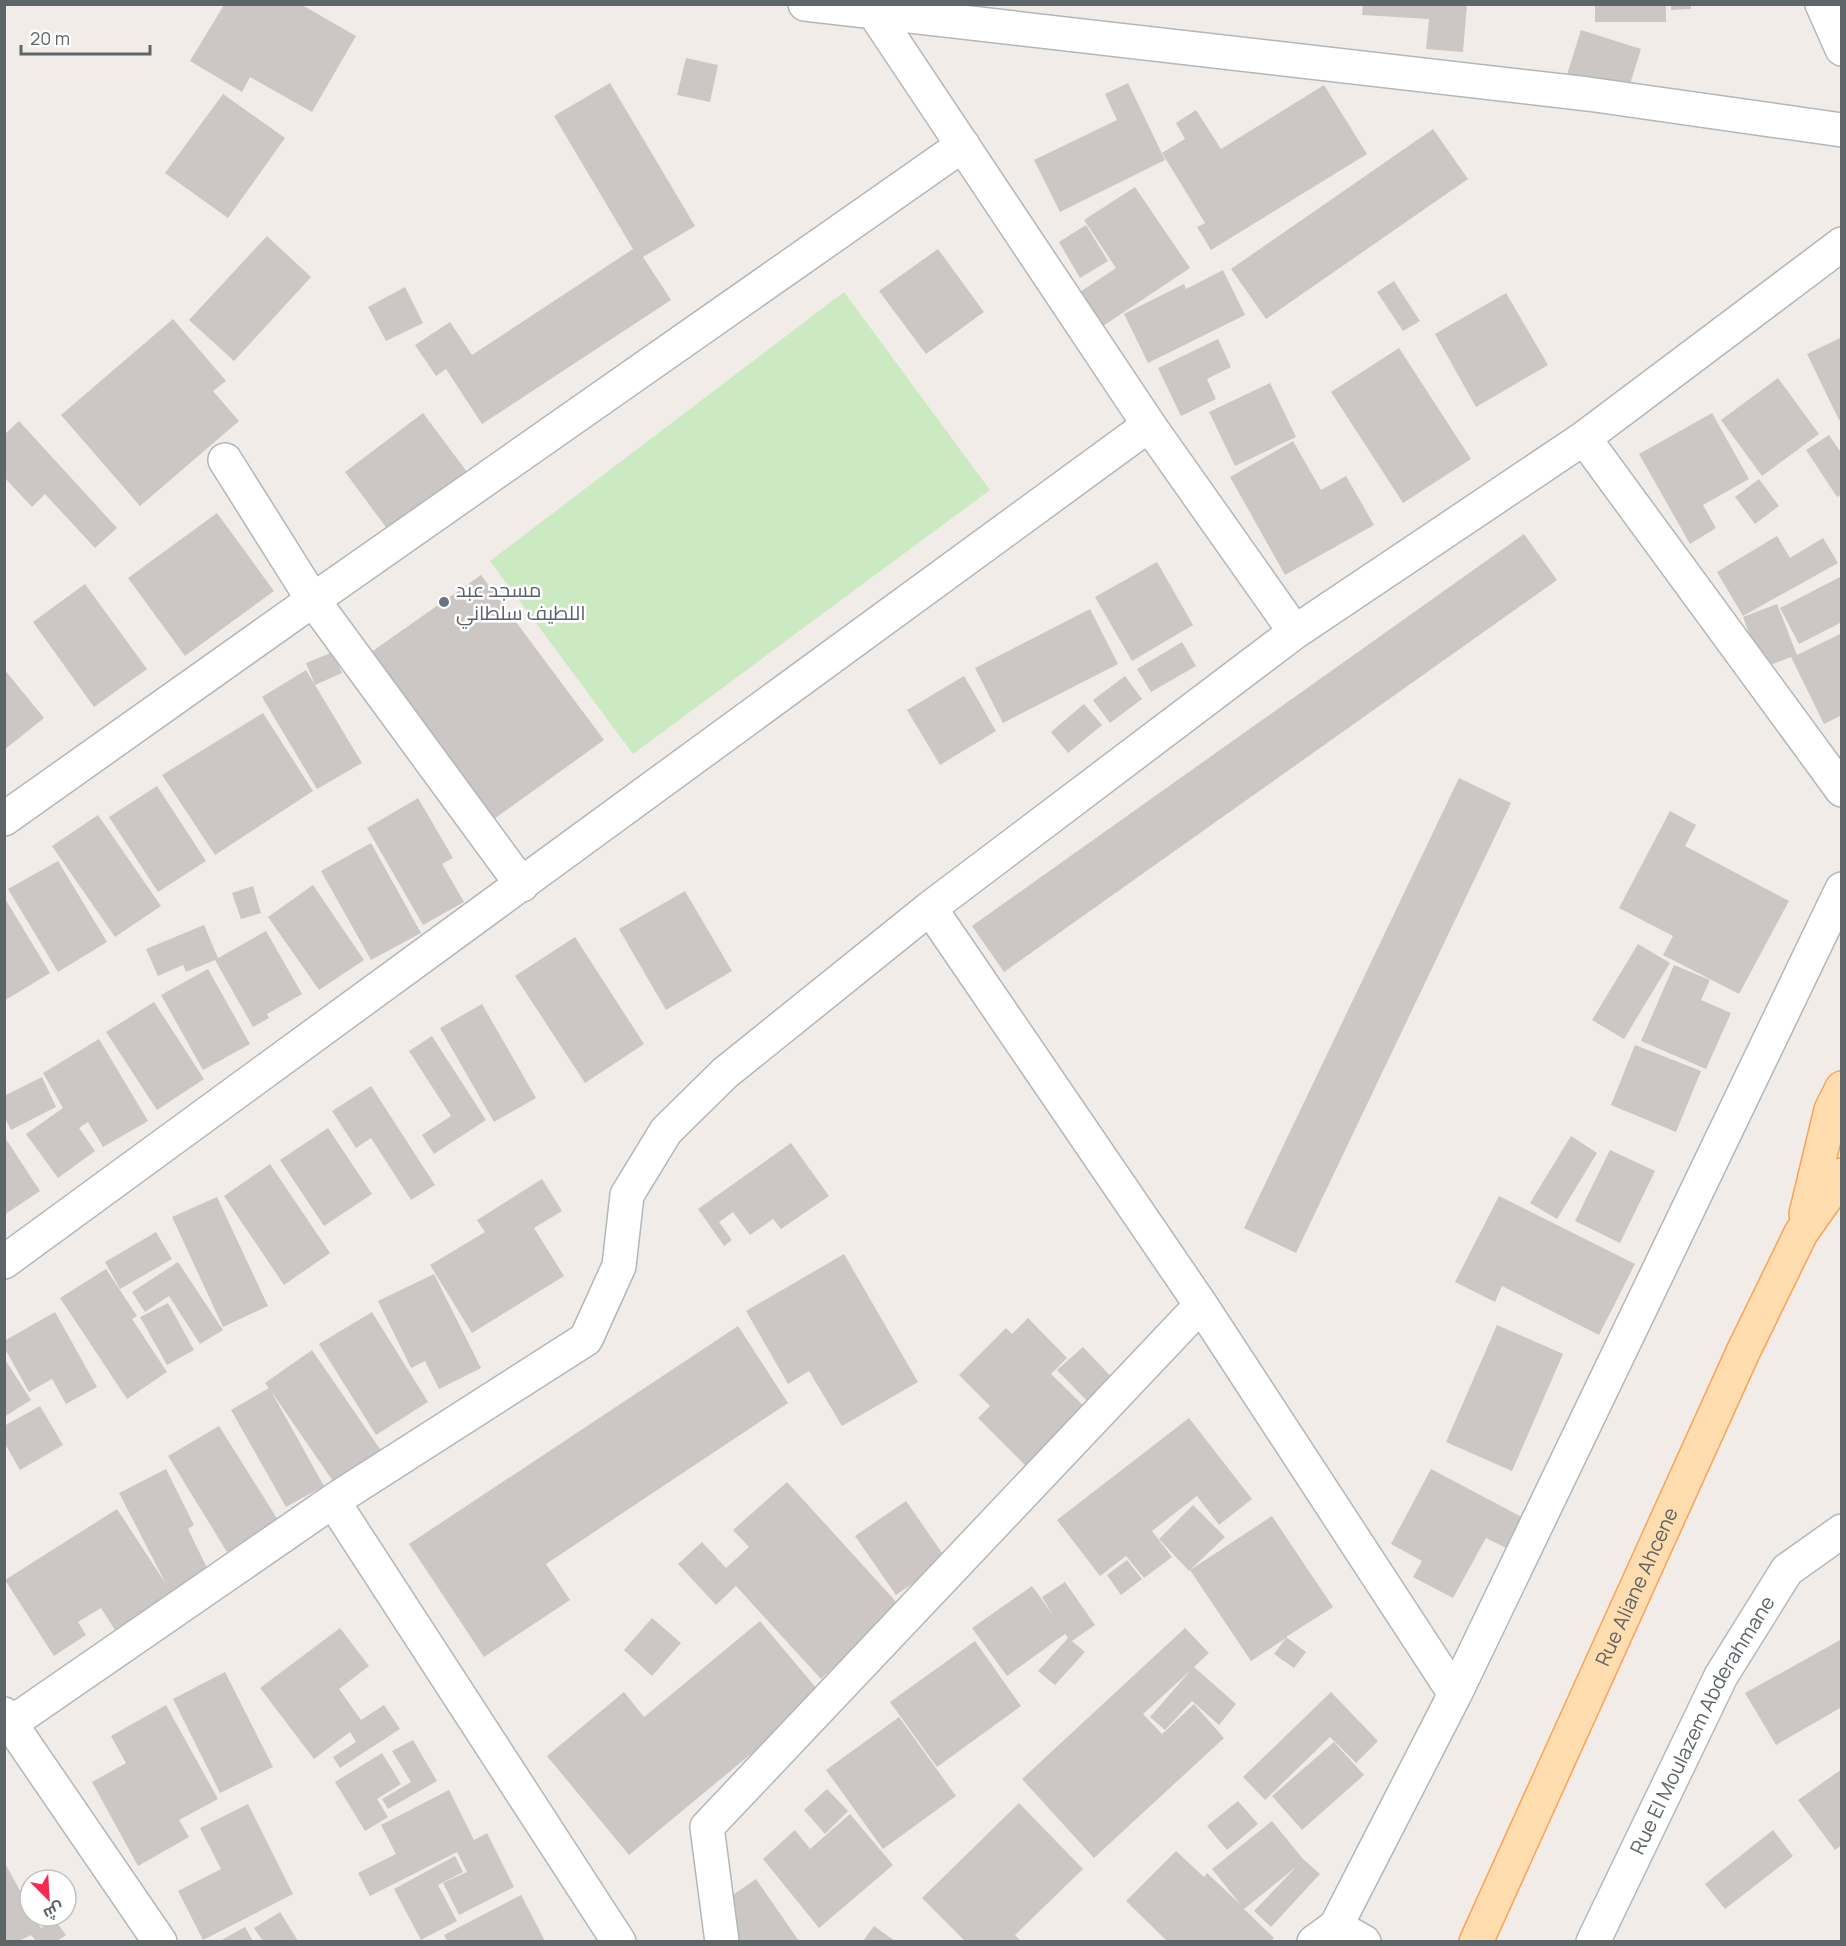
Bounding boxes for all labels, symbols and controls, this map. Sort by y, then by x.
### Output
scale bar [21,18,150,56]
text: 20 m [30,26,70,50]
place label: مسجد عبد اللطيف سلطاني [456,576,586,629]
marker: مسجد عبد اللطيف سلطاني [437,595,451,609]
street label: Rue Aliane Ahcene [1589,1503,1684,1670]
street label: Rue El Moulazem Abderahmane [1623,1591,1781,1859]
north arrow [18,1868,78,1928]
text: ش [40,1897,68,1926]

